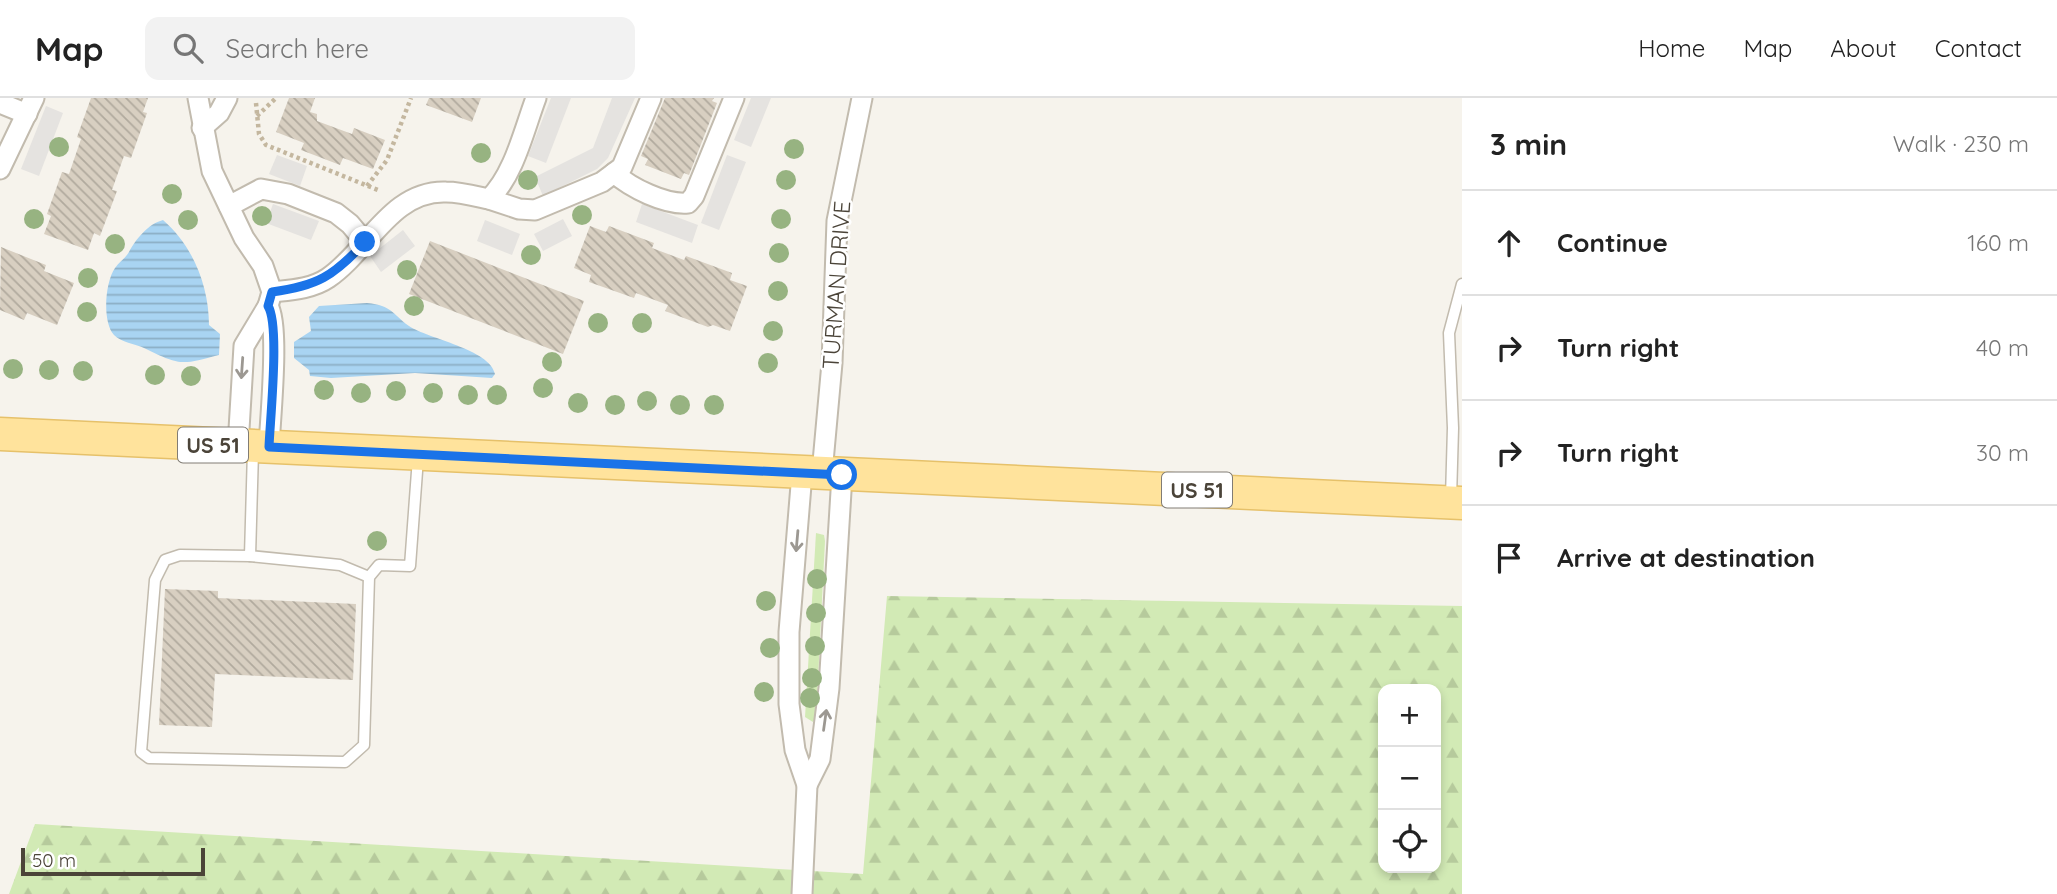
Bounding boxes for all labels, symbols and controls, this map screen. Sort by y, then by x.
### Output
search box [145,17,635,80]
text: Map [35,28,103,69]
icon: search [169,29,207,67]
text: Search here [225,32,369,65]
text: Home [1638,33,1705,63]
text: Map [1743,33,1792,63]
text: About [1830,33,1897,63]
text: Contact [1935,33,2022,63]
text: 3 min [1490,125,1567,163]
text: Walk · 230 m [1893,129,2029,158]
street label: TURMAN DRIVE [816,200,856,370]
icon: ahead [1490,224,1528,262]
route end [349,226,380,257]
text: Continue [1557,226,1668,259]
text: 160 m [1967,228,2029,257]
icon: right [1490,329,1528,367]
text: Turn right [1557,331,1679,364]
text: 40 m [1976,333,2029,362]
one-way arrow [235,356,248,379]
road number: US 51 [178,428,248,462]
icon: right [1490,434,1528,472]
text: Turn right [1557,436,1679,469]
text: 30 m [1976,438,2029,467]
route start [826,459,857,490]
road number: US 51 [1162,472,1232,508]
one-way arrow [790,529,803,552]
icon: arrive [1490,539,1528,577]
text: Arrive at destination [1557,541,1815,574]
map controls [1378,684,1441,873]
button: + [1378,684,1441,747]
one-way arrow [819,709,832,732]
button: − [1378,747,1441,810]
button: locate [1378,810,1441,873]
scale bar [21,845,205,877]
text: 50 m [32,848,76,872]

